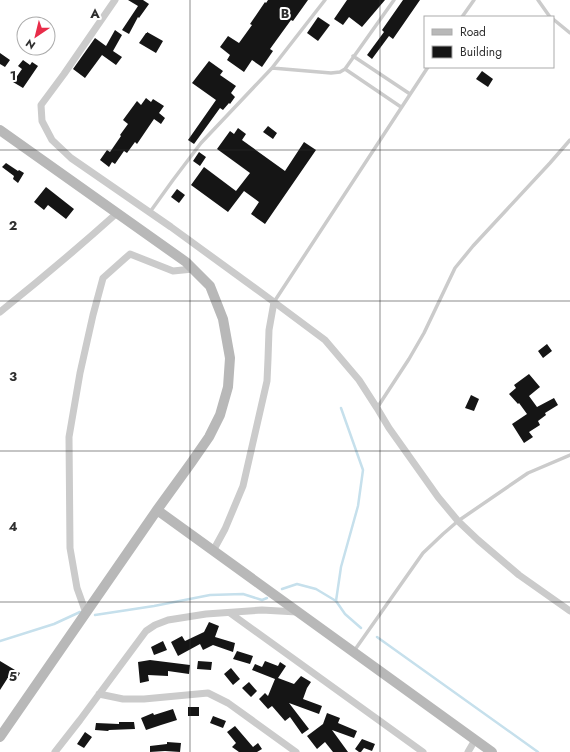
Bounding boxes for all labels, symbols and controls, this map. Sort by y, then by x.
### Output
text: A [89,4,100,23]
text: B [281,4,290,23]
north arrow [16,16,56,56]
legend [424,16,554,68]
text: Road [460,23,486,41]
text: N [22,35,38,53]
text: Building [460,43,502,61]
text: 1 [10,66,16,85]
text: 2 [9,216,17,235]
text: 3 [9,367,17,386]
text: 4 [8,517,18,536]
text: 5 [9,667,17,686]

